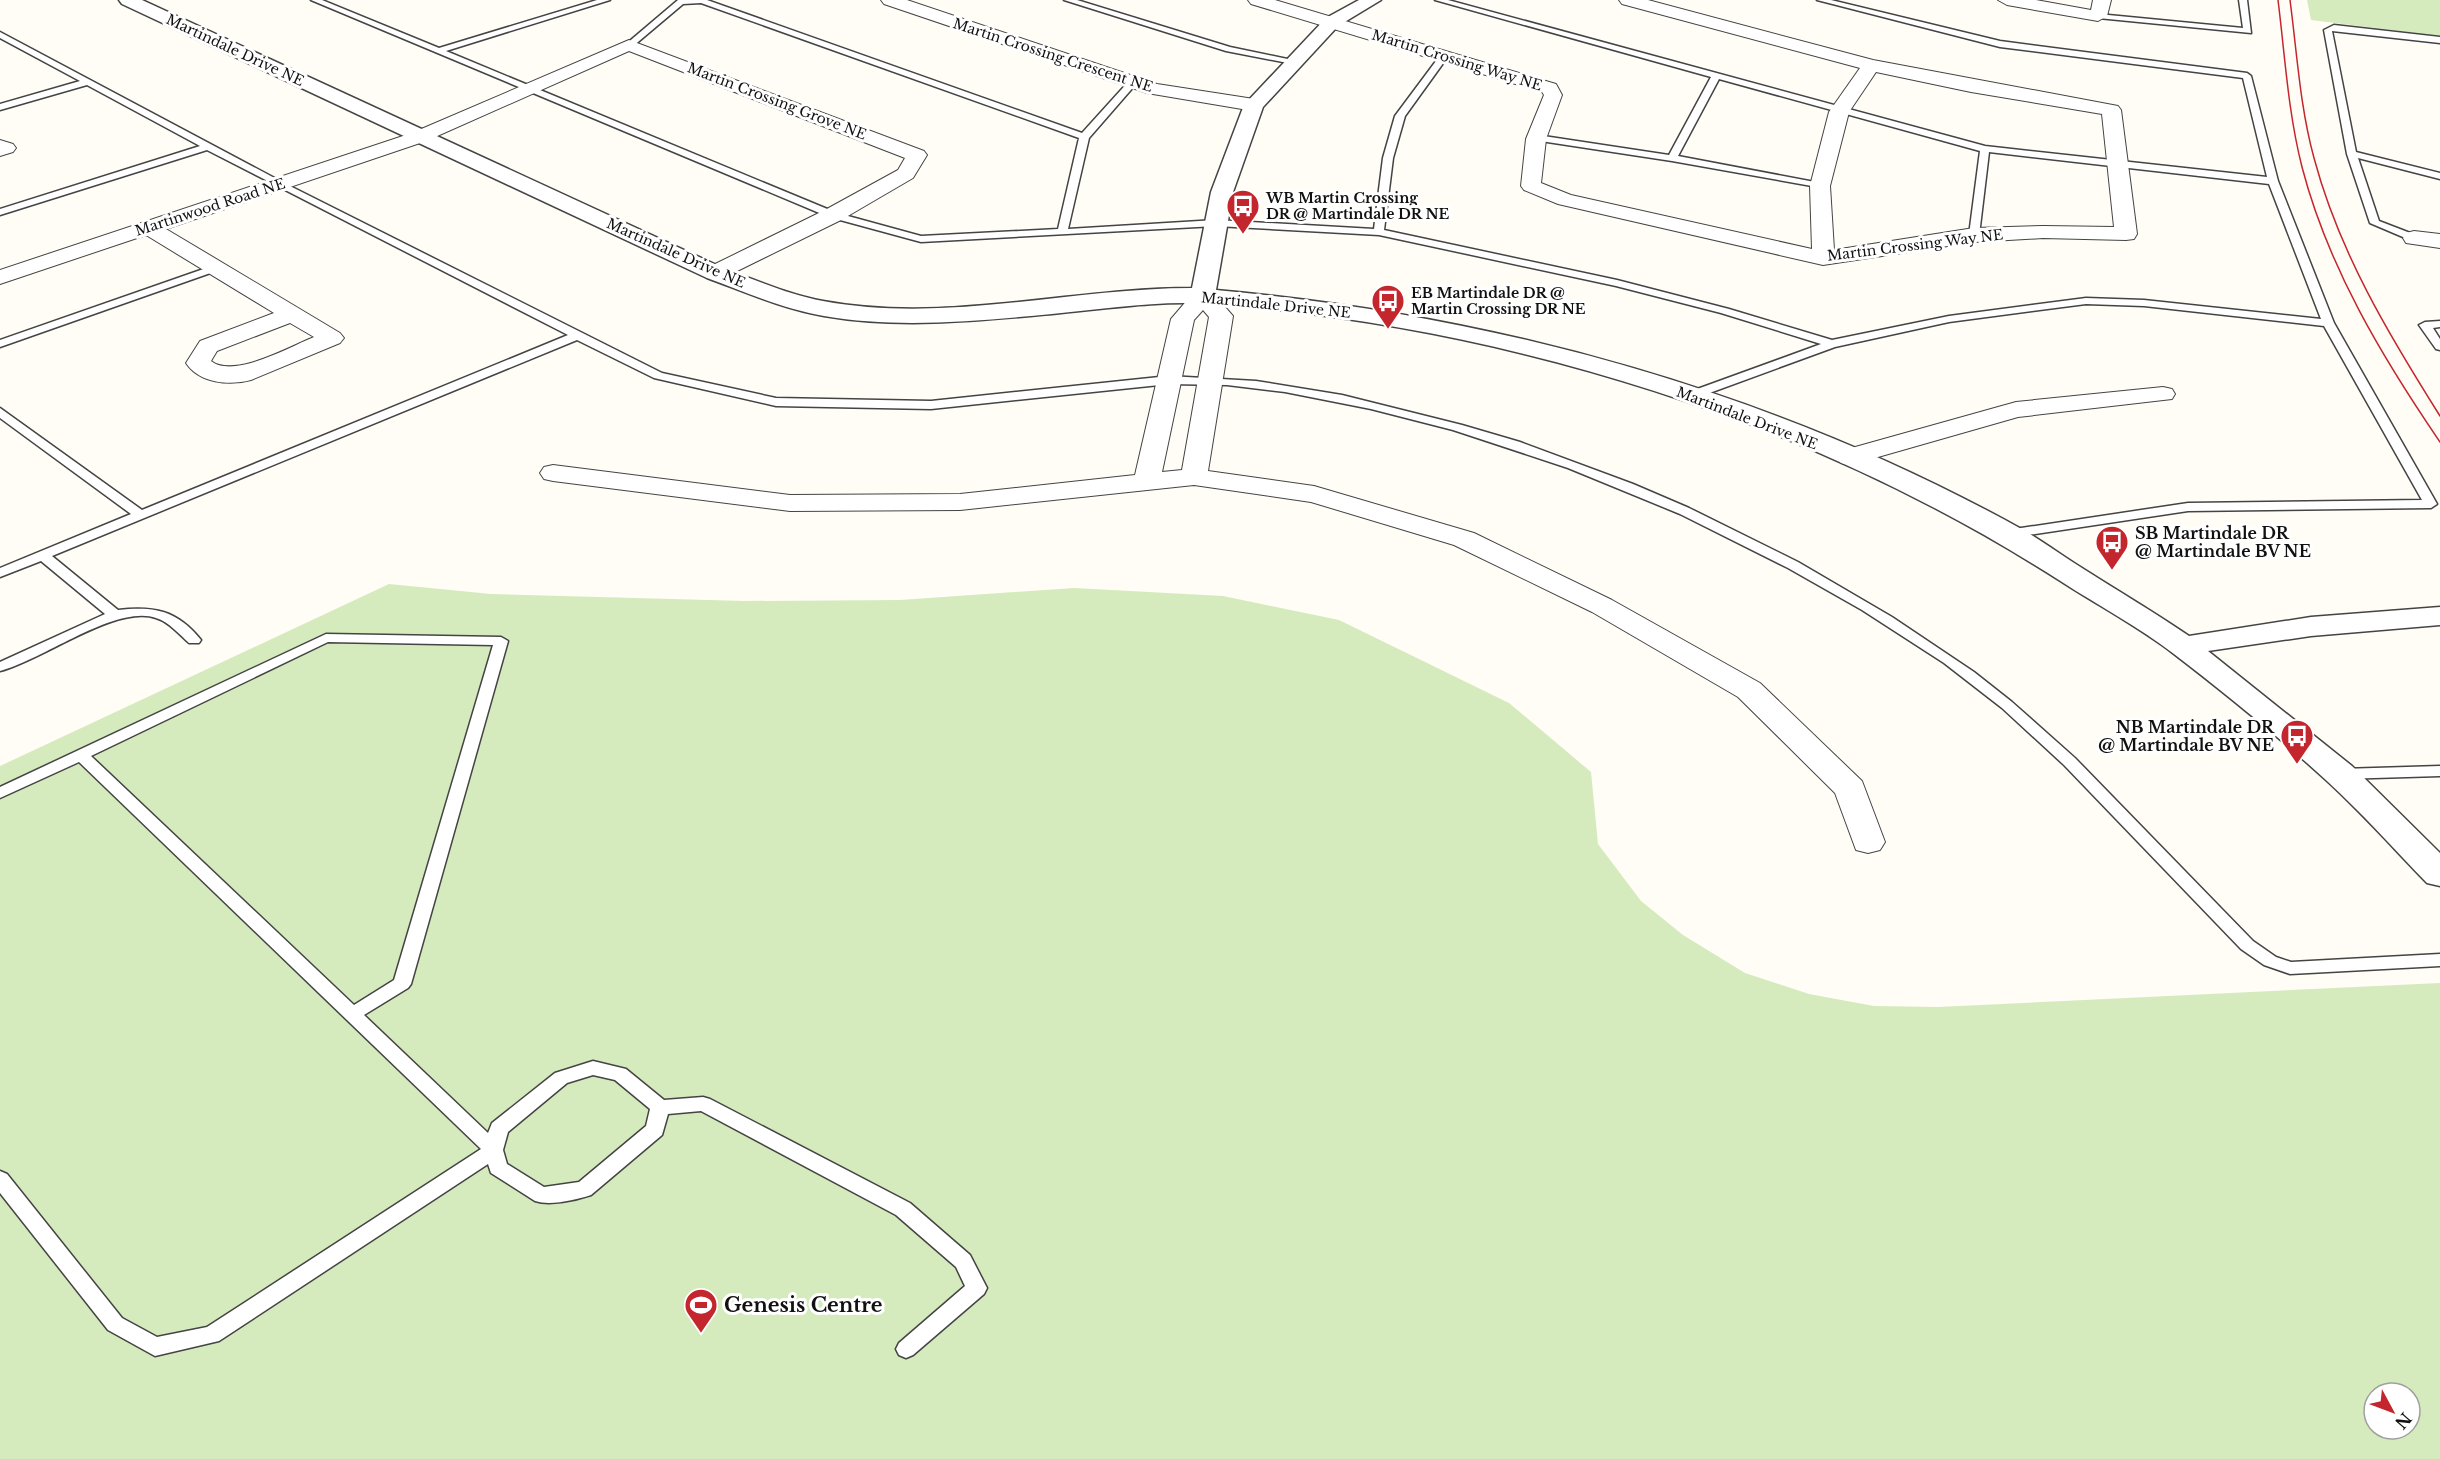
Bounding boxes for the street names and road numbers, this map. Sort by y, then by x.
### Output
street label: Martindale Drive NE [163,10,307,90]
street label: Martin Crossing Crescent NE [951,14,1155,96]
street label: Martin Crossing Way NE [1370,25,1544,95]
street label: Martin Crossing Grove NE [685,58,869,144]
street label: Martinwood Road NE [133,174,287,240]
street label: Martindale Drive NE [604,214,748,292]
street label: Martin Crossing Way NE [1826,225,2004,265]
street label: Martindale Drive NE [1200,288,1352,322]
street label: Martindale Drive NE [1674,383,1820,453]

